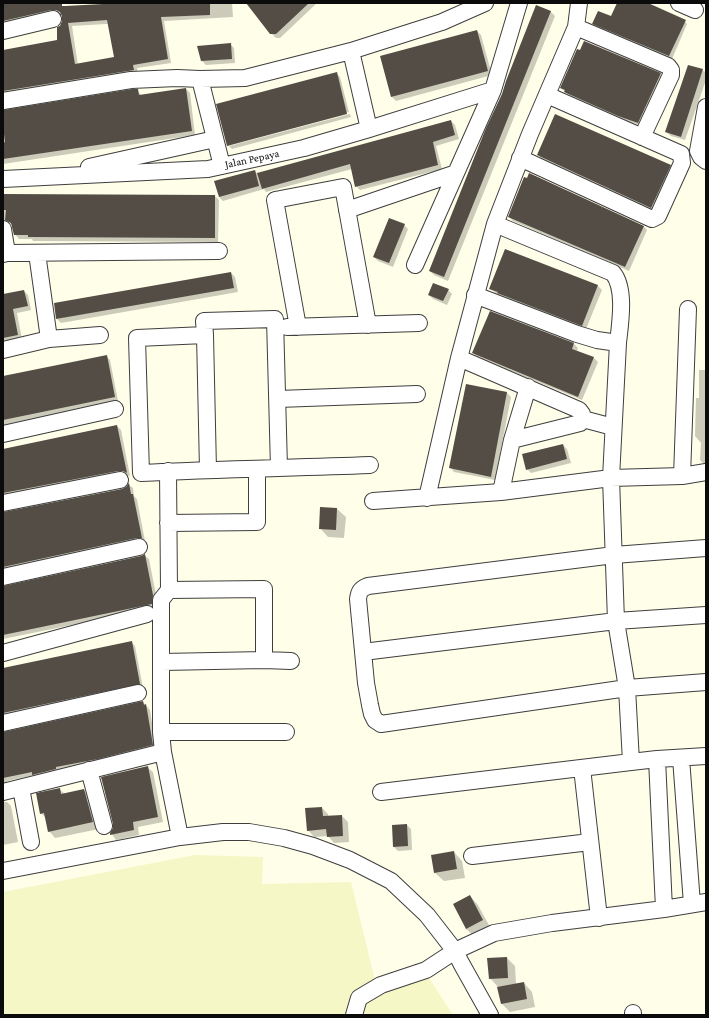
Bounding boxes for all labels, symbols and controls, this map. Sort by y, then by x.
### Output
street label: Jalan Pepaya [224,147,280,171]

